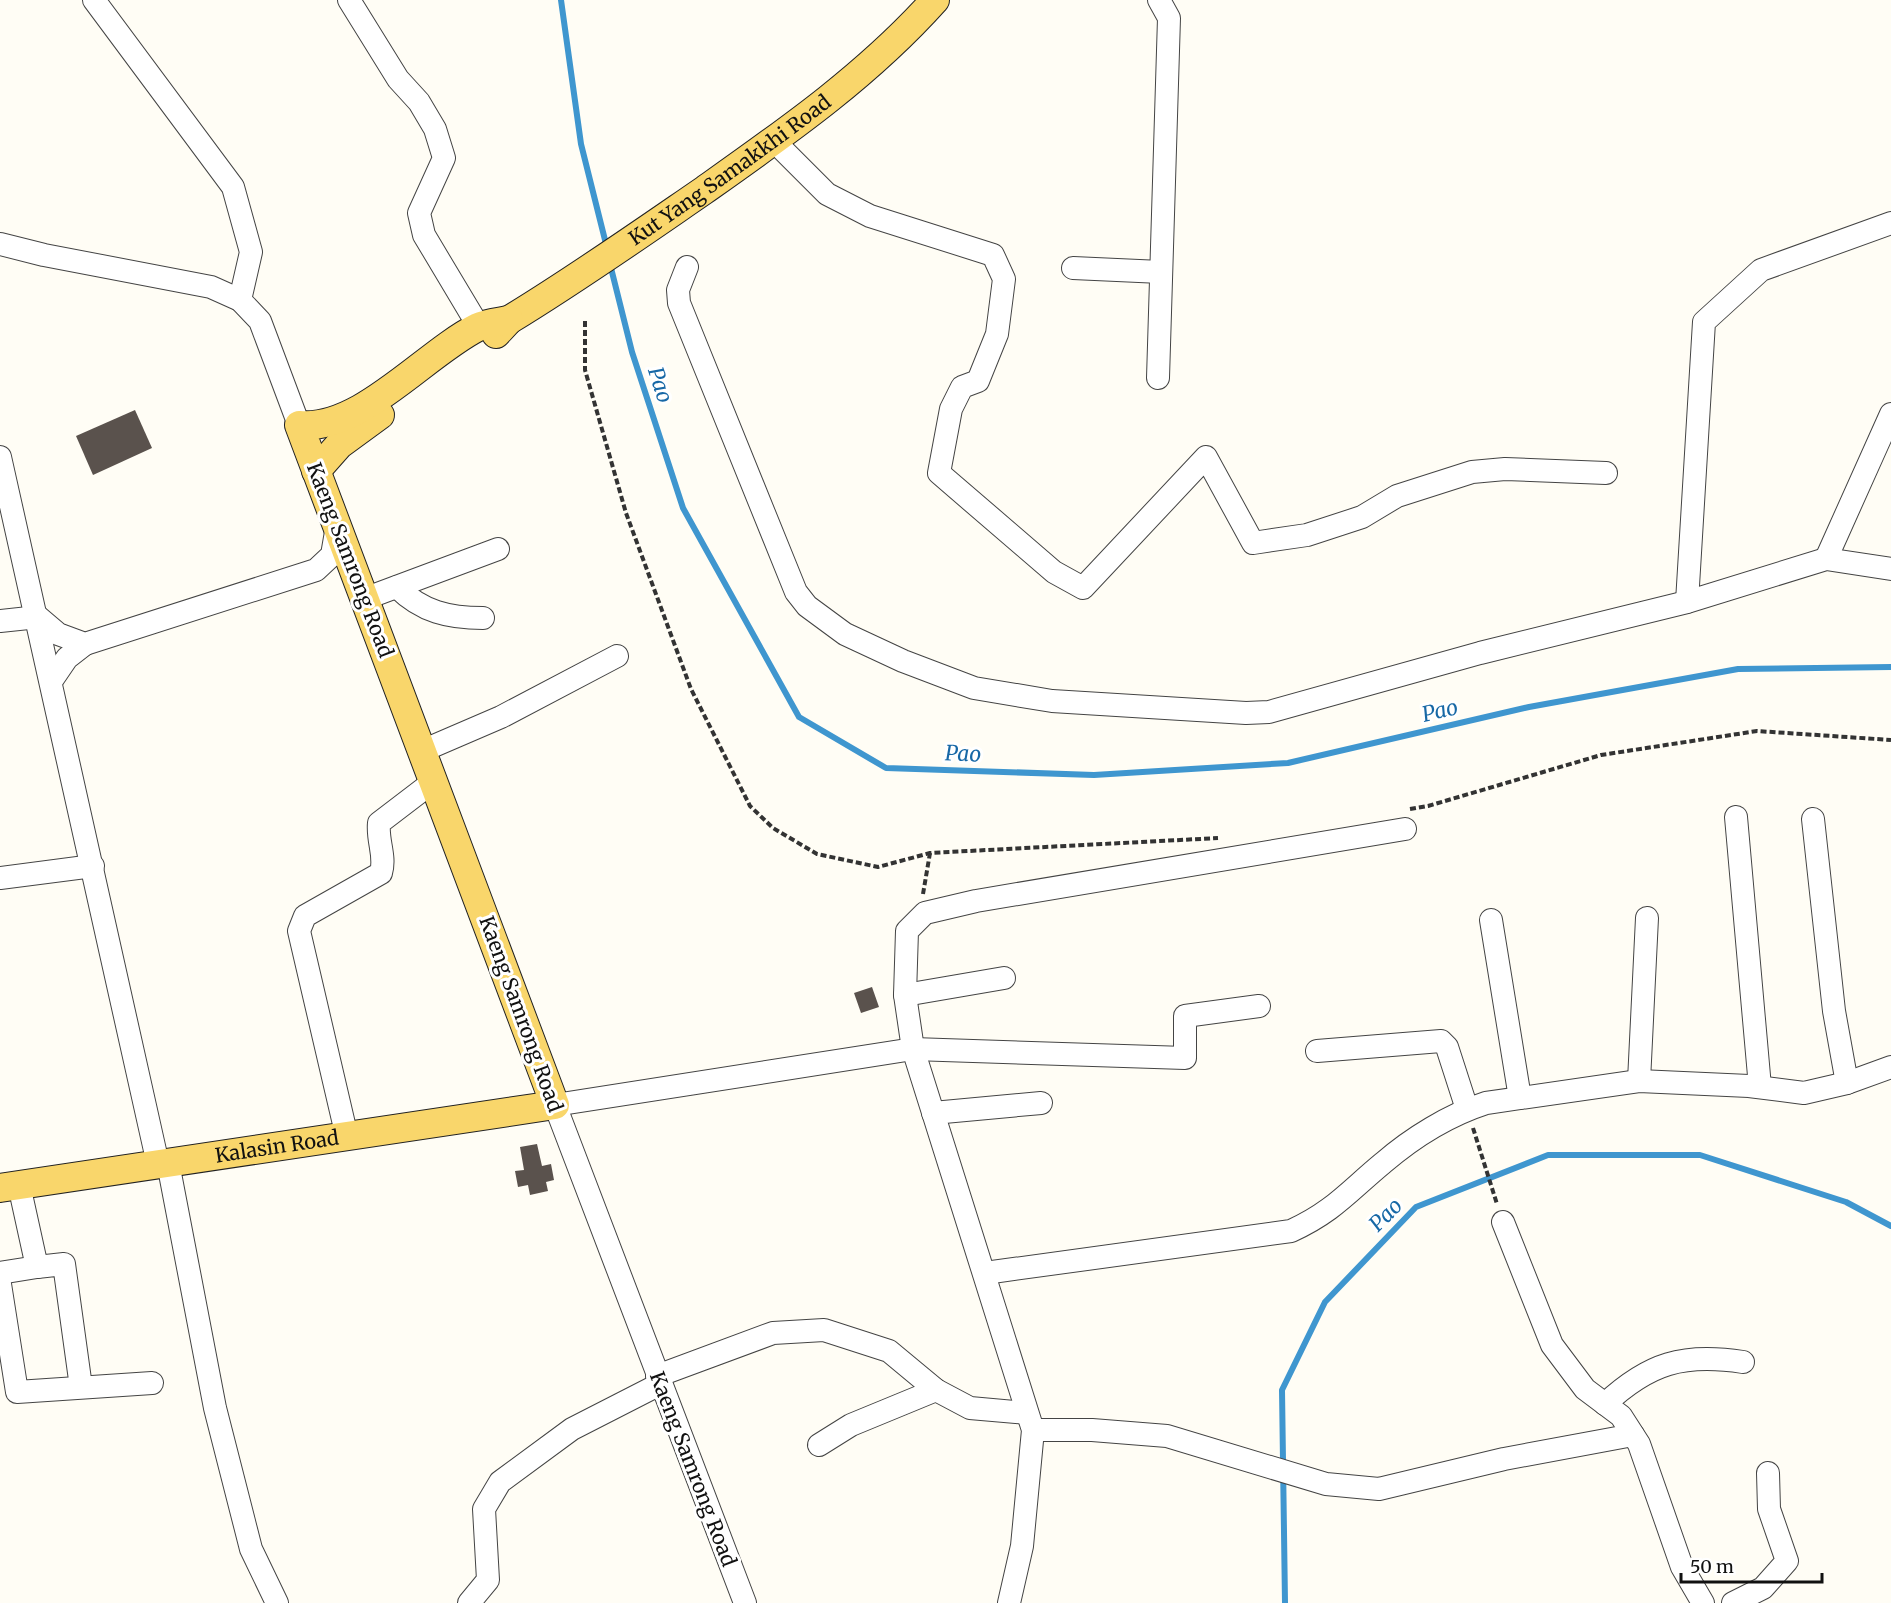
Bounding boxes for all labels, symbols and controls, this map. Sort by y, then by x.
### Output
street label: Kut Yang Samakkhi Road [624,89,836,250]
water label: Pao [642,363,679,406]
street label: Kaeng Samrong Road [302,459,399,661]
water label: Pao [1419,693,1461,728]
water label: Pao [944,739,982,768]
street label: Kaeng Samrong Road [474,912,569,1115]
street label: Kalasin Road [213,1124,340,1168]
water label: Pao [1363,1192,1408,1237]
street label: Kaeng Samrong Road [645,1368,742,1570]
scale bar [1681,1546,1822,1584]
text: 50 m [1690,1555,1734,1578]

